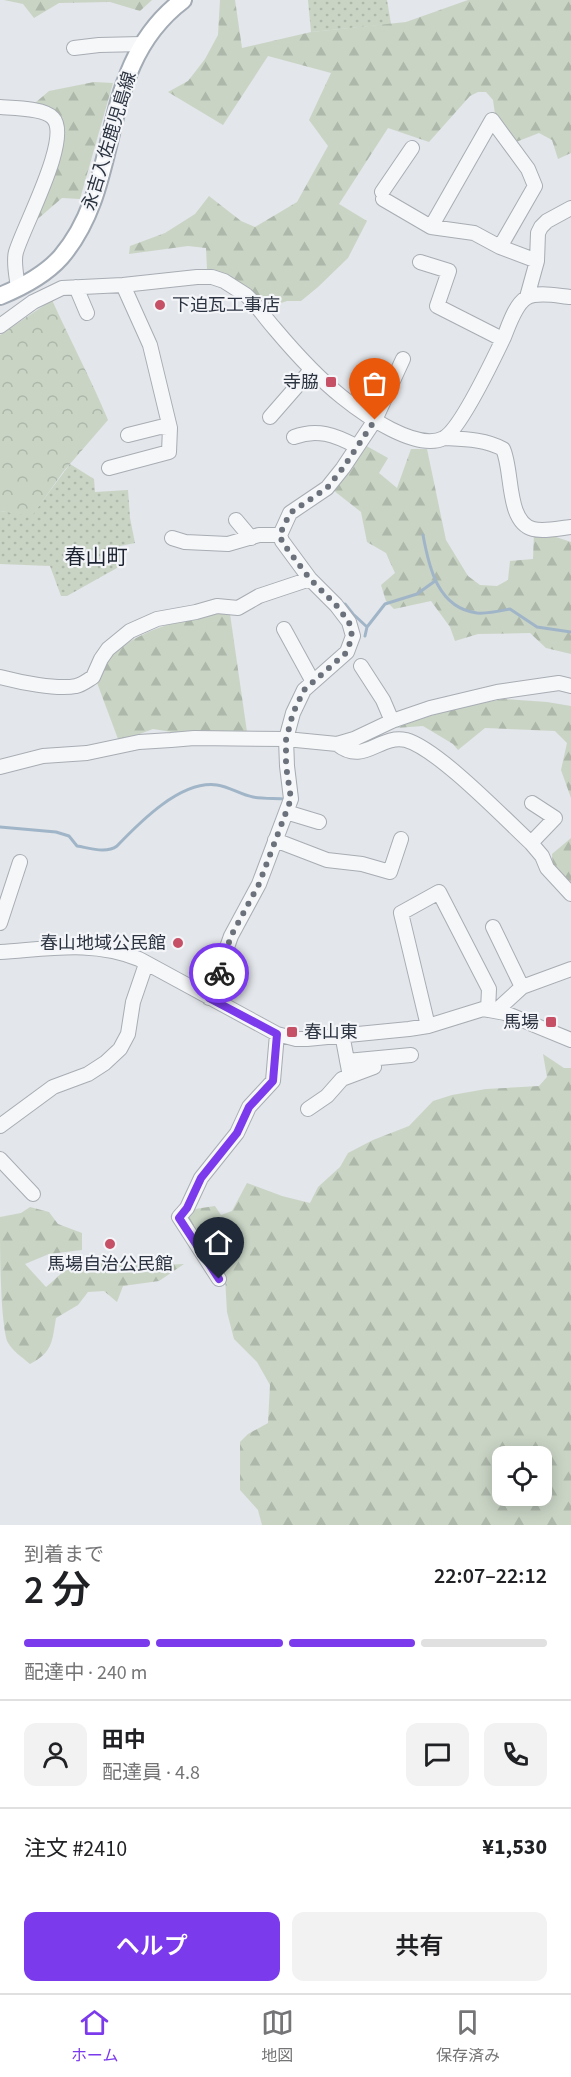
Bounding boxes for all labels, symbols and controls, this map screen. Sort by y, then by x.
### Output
street label: 永吉入佐鹿児島線 [76,69,142,214]
place label: 下迫瓦工事店 [172,293,280,318]
marker: 下迫瓦工事店 [153,298,167,312]
pin [349,358,400,420]
icon: bag [358,367,391,400]
place label: 寺脇 [283,370,319,395]
marker: 寺脇 [324,375,338,389]
district label: 春山町 [65,542,128,572]
place label: 春山地域公民館 [40,931,166,956]
marker: 春山地域公民館 [171,936,185,950]
courier [189,943,249,1003]
icon: bike [203,957,236,990]
place label: 馬場 [503,1010,539,1035]
marker: 馬場 [544,1015,558,1029]
place label: 春山東 [304,1020,358,1045]
marker: 春山東 [285,1025,299,1039]
pin [193,1217,244,1279]
icon: home [202,1226,235,1259]
marker: 馬場自治公民館 [103,1237,117,1251]
place label: 馬場自治公民館 [47,1252,173,1277]
map controls [492,1446,552,1506]
button: locate [492,1446,552,1506]
text: 到着まで [24,1541,104,1569]
text: 22:07–22:12 [434,1560,547,1592]
text: 2 分 [24,1563,91,1619]
text: 配達中 · 240 m [24,1659,147,1687]
button: person [24,1723,87,1786]
button: chat [406,1723,469,1786]
button: phone [484,1723,547,1786]
text: 田中 [102,1724,146,1756]
text: 配達員 · 4.8 [102,1759,200,1787]
text: ¥1,530 [482,1831,547,1863]
text: 注文 #2410 [24,1833,127,1865]
button: ヘルプ [24,1912,280,1981]
button: 共有 [292,1912,547,1981]
tab: ホーム [71,2006,119,2067]
tab: 地図 [261,2006,294,2067]
tab: 保存済み [436,2006,500,2067]

